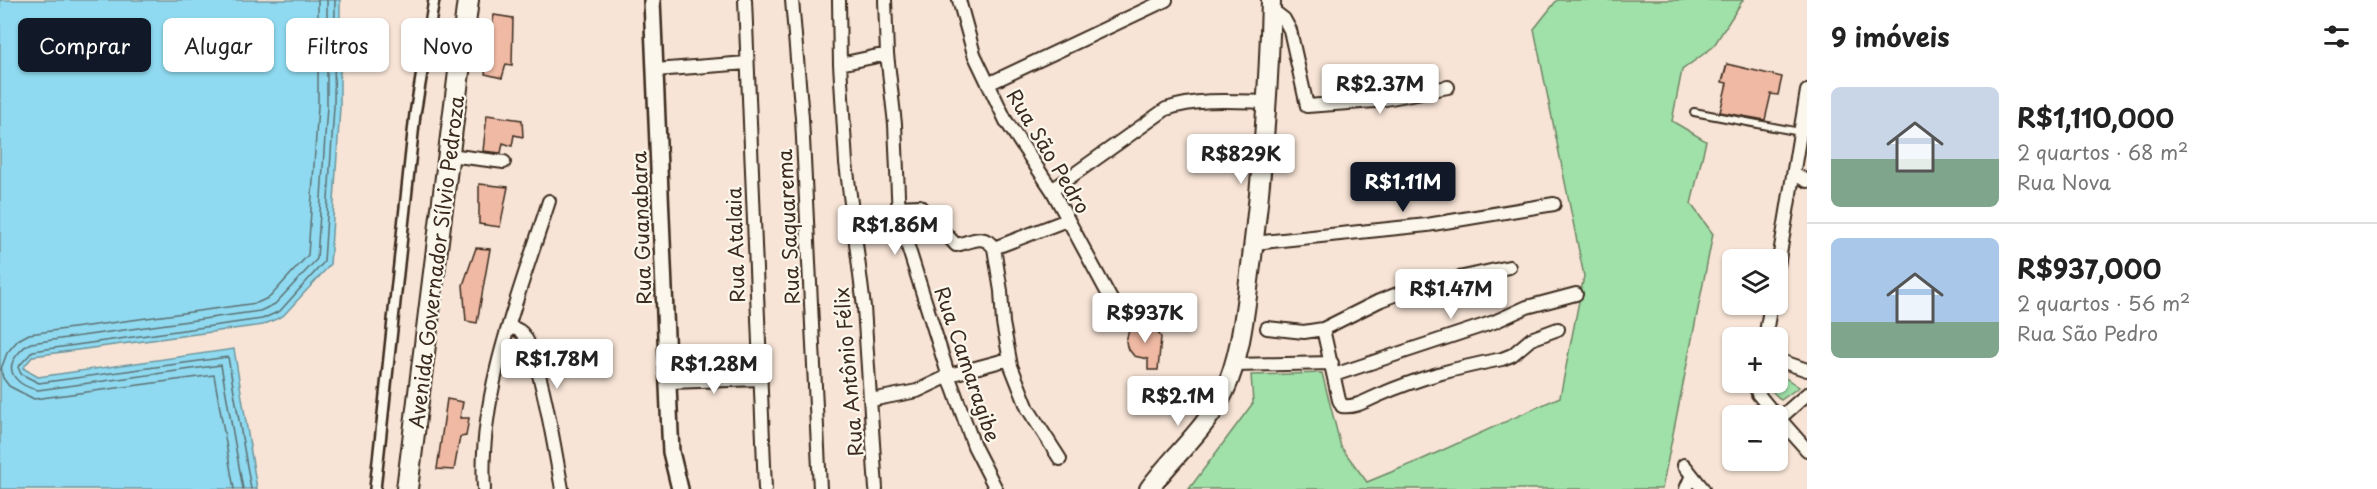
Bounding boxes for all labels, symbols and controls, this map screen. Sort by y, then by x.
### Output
text: 9 imóveis [1831,17,1950,56]
chip: Comprar [18,18,151,72]
chip: Alugar [163,18,274,72]
chip: Filtros [286,18,389,72]
chip: Novo [401,18,494,72]
icon: filters [2320,20,2353,53]
pin: R$2.37M [1325,64,1435,115]
text: R$2.37M [1336,68,1424,98]
street label: Rua São Pedro [1000,83,1098,219]
street label: Avenida Governador Sílvio Pedroza [401,93,471,430]
text: R$1,110,000 [2017,98,2174,137]
icon: home [1879,111,1951,183]
pin: R$829K [1192,134,1290,185]
text: 2 quartos · 68 m² [2017,137,2188,167]
text: R$829K [1201,138,1281,168]
street label: Rua Saquarema [769,148,807,306]
street label: Rua Guanabara [623,151,659,305]
pin: R$1.11M [1348,162,1458,213]
text: R$1.11M [1364,166,1442,196]
text: Rua Nova [2017,167,2111,197]
street label: Rua Atalaia [718,187,752,303]
pin: R$1.86M [840,205,950,256]
text: R$1.86M [852,209,938,239]
map controls [1722,249,1788,471]
button: layers [1722,249,1788,315]
text: R$937,000 [2017,249,2161,288]
icon: home [1879,262,1951,334]
pin: R$1.47M [1396,269,1506,320]
text: R$1.47M [1409,273,1493,303]
street label: Rua Camaragibe [927,282,1009,446]
street label: Rua Antônio Félix [826,286,870,458]
text: 2 quartos · 56 m² [2017,288,2190,318]
pin: R$937K [1096,293,1194,344]
text: R$937K [1106,297,1184,327]
text: Rua São Pedro [2017,318,2158,348]
button: + [1722,327,1788,393]
pin: R$1.78M [502,339,612,390]
text: R$1.78M [515,343,599,373]
pin: R$1.28M [659,344,769,395]
text: R$1.28M [670,348,758,378]
pin: R$2.1M [1129,376,1227,427]
text: R$2.1M [1141,380,1215,410]
button: − [1722,405,1788,471]

